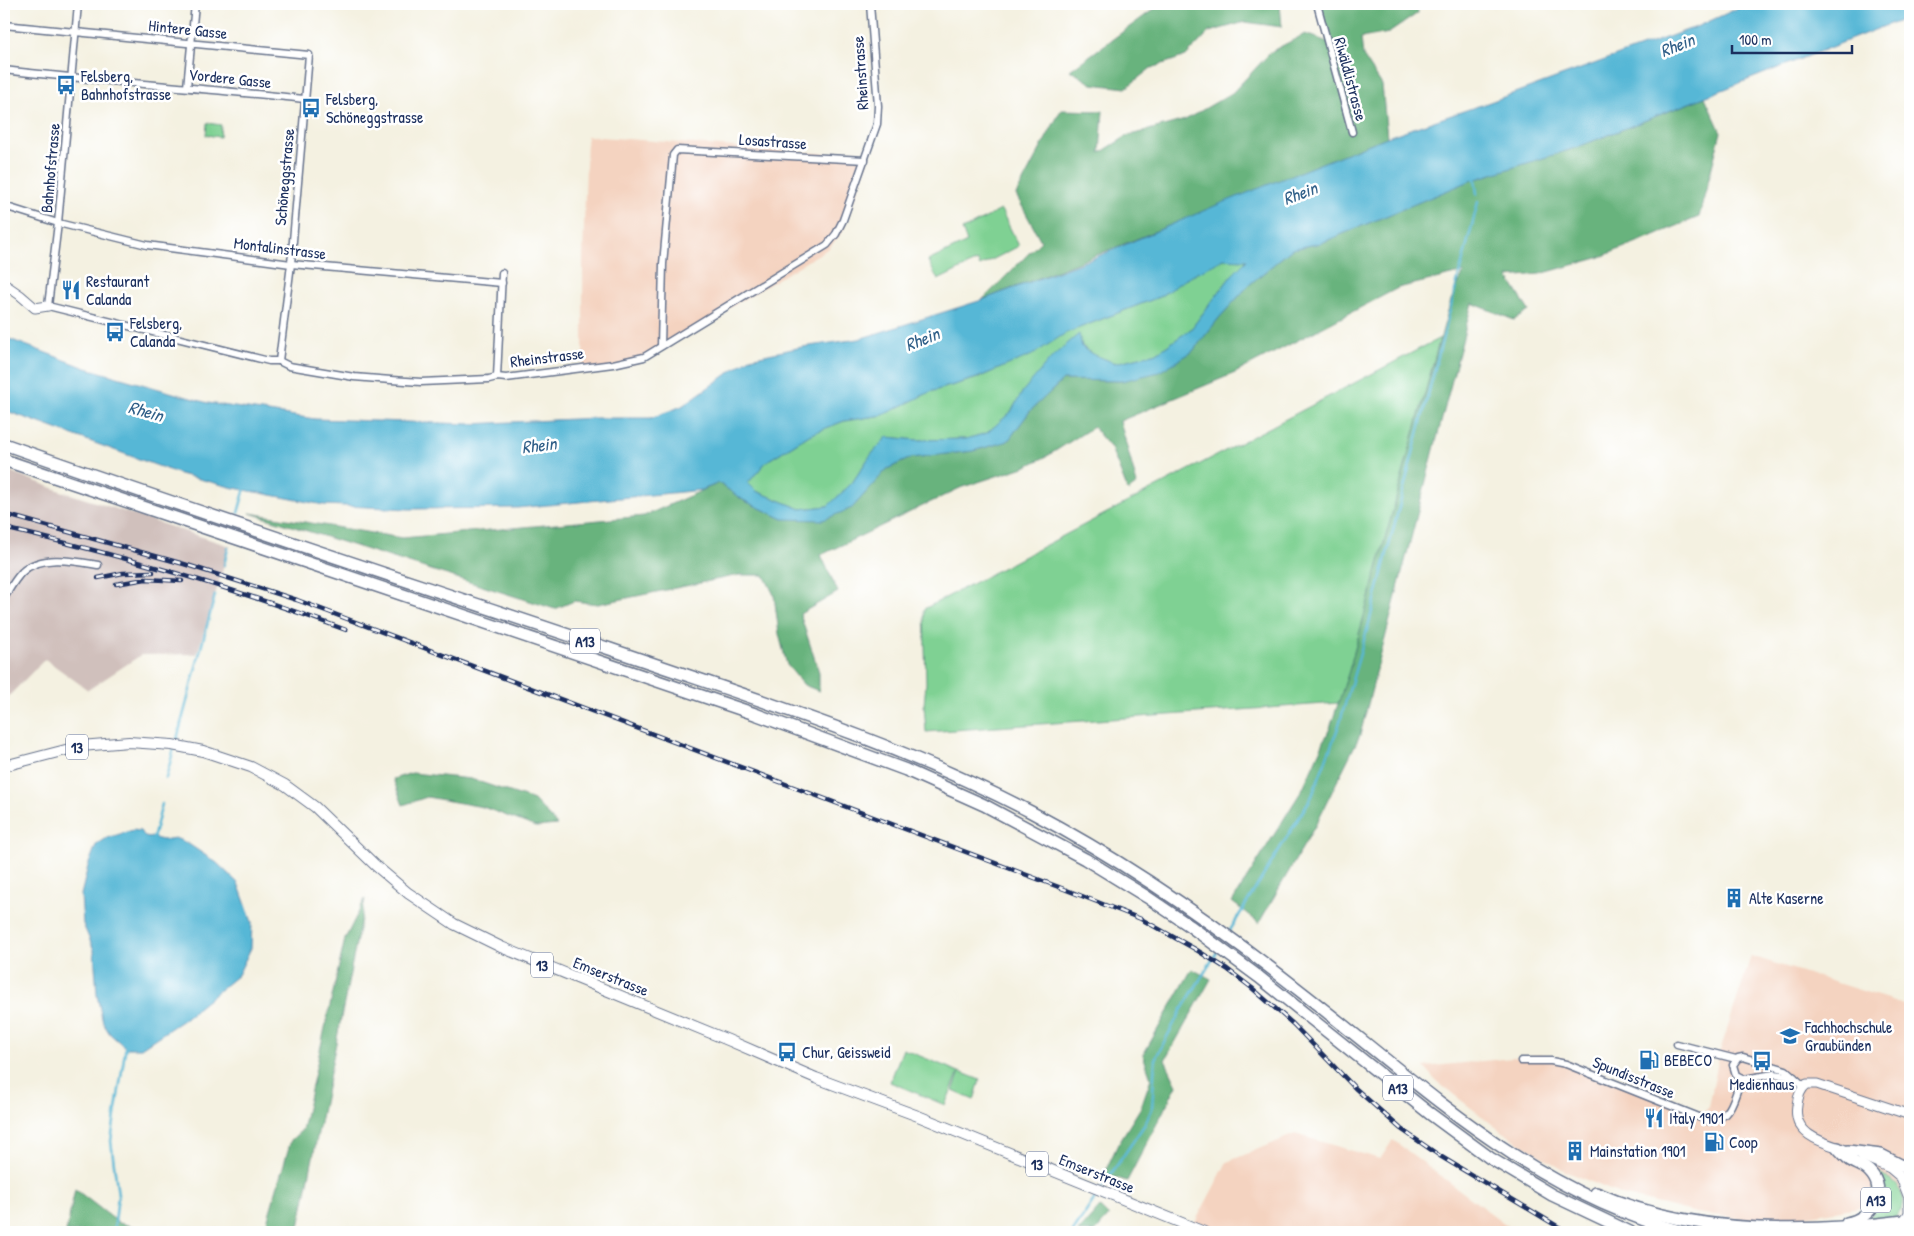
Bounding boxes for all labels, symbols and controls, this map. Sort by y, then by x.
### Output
street label: Hintere Gasse [148,14,229,44]
scale bar [1732,22,1852,54]
water label: Rhein [1656,26,1700,63]
text: 100 m [1739,29,1772,50]
street label: Rheinstrasse [846,35,874,111]
street label: Riwäldlistrasse [1329,35,1373,124]
street label: Vordere Gasse [188,63,273,93]
place label: Felsberg, Bahnhofstrasse [80,65,172,105]
bus stop icon: Felsberg, Bahnhofstrasse [55,74,77,96]
place label: Felsberg, Schöneggstrasse [325,88,424,128]
bus stop icon: Felsberg, Schöneggstrasse [300,97,322,119]
street label: Bahnhofstrasse [35,122,65,214]
street label: Schöneggstrasse [269,127,299,226]
street label: Losastrasse [739,128,808,154]
water label: Rhein [1279,174,1323,211]
street label: Montalinstrasse [233,231,328,265]
place label: Restaurant Calanda [86,270,150,310]
restaurant icon: Restaurant Calanda [60,279,82,301]
place label: Felsberg, Calanda [129,312,182,352]
water label: Rhein [901,320,945,357]
bus stop icon: Felsberg, Calanda [104,321,126,343]
street label: Rheinstrasse [509,341,586,372]
water label: Rhein [126,394,168,428]
water label: Rhein [520,430,560,460]
road number: A13 [570,628,600,654]
road number: 13 [66,734,88,760]
building icon: Alte Kaserne [1723,887,1745,909]
place label: Alte Kaserne [1749,887,1824,909]
street label: Emserstrasse [570,951,653,1001]
road number: 13 [531,952,553,978]
place label: Fachhochschule Graubünden [1804,1016,1893,1056]
school or university icon: Fachhochschule Graubünden [1779,1025,1801,1047]
bus stop icon: Chur, Geissweid [776,1041,798,1063]
place label: Chur, Geissweid [802,1041,891,1063]
fuel station icon: BEBECO [1638,1049,1660,1071]
place label: BEBECO [1664,1049,1712,1071]
bus stop icon: Medienhaus [1751,1050,1773,1072]
street label: Spundisstrasse [1590,1051,1679,1104]
place label: Medienhaus [1730,1073,1794,1095]
road number: A13 [1383,1076,1413,1100]
restaurant icon: Italy 1901 [1643,1107,1665,1129]
place label: Italy 1901 [1669,1107,1724,1129]
fuel station icon: Coop [1703,1131,1725,1153]
place label: Coop [1729,1131,1758,1153]
building icon: Mainstation 1901 [1564,1140,1586,1162]
place label: Mainstation 1901 [1590,1140,1686,1162]
street label: Emserstrasse [1056,1148,1139,1198]
road number: 13 [1026,1152,1048,1176]
road number: A13 [1861,1188,1891,1212]

